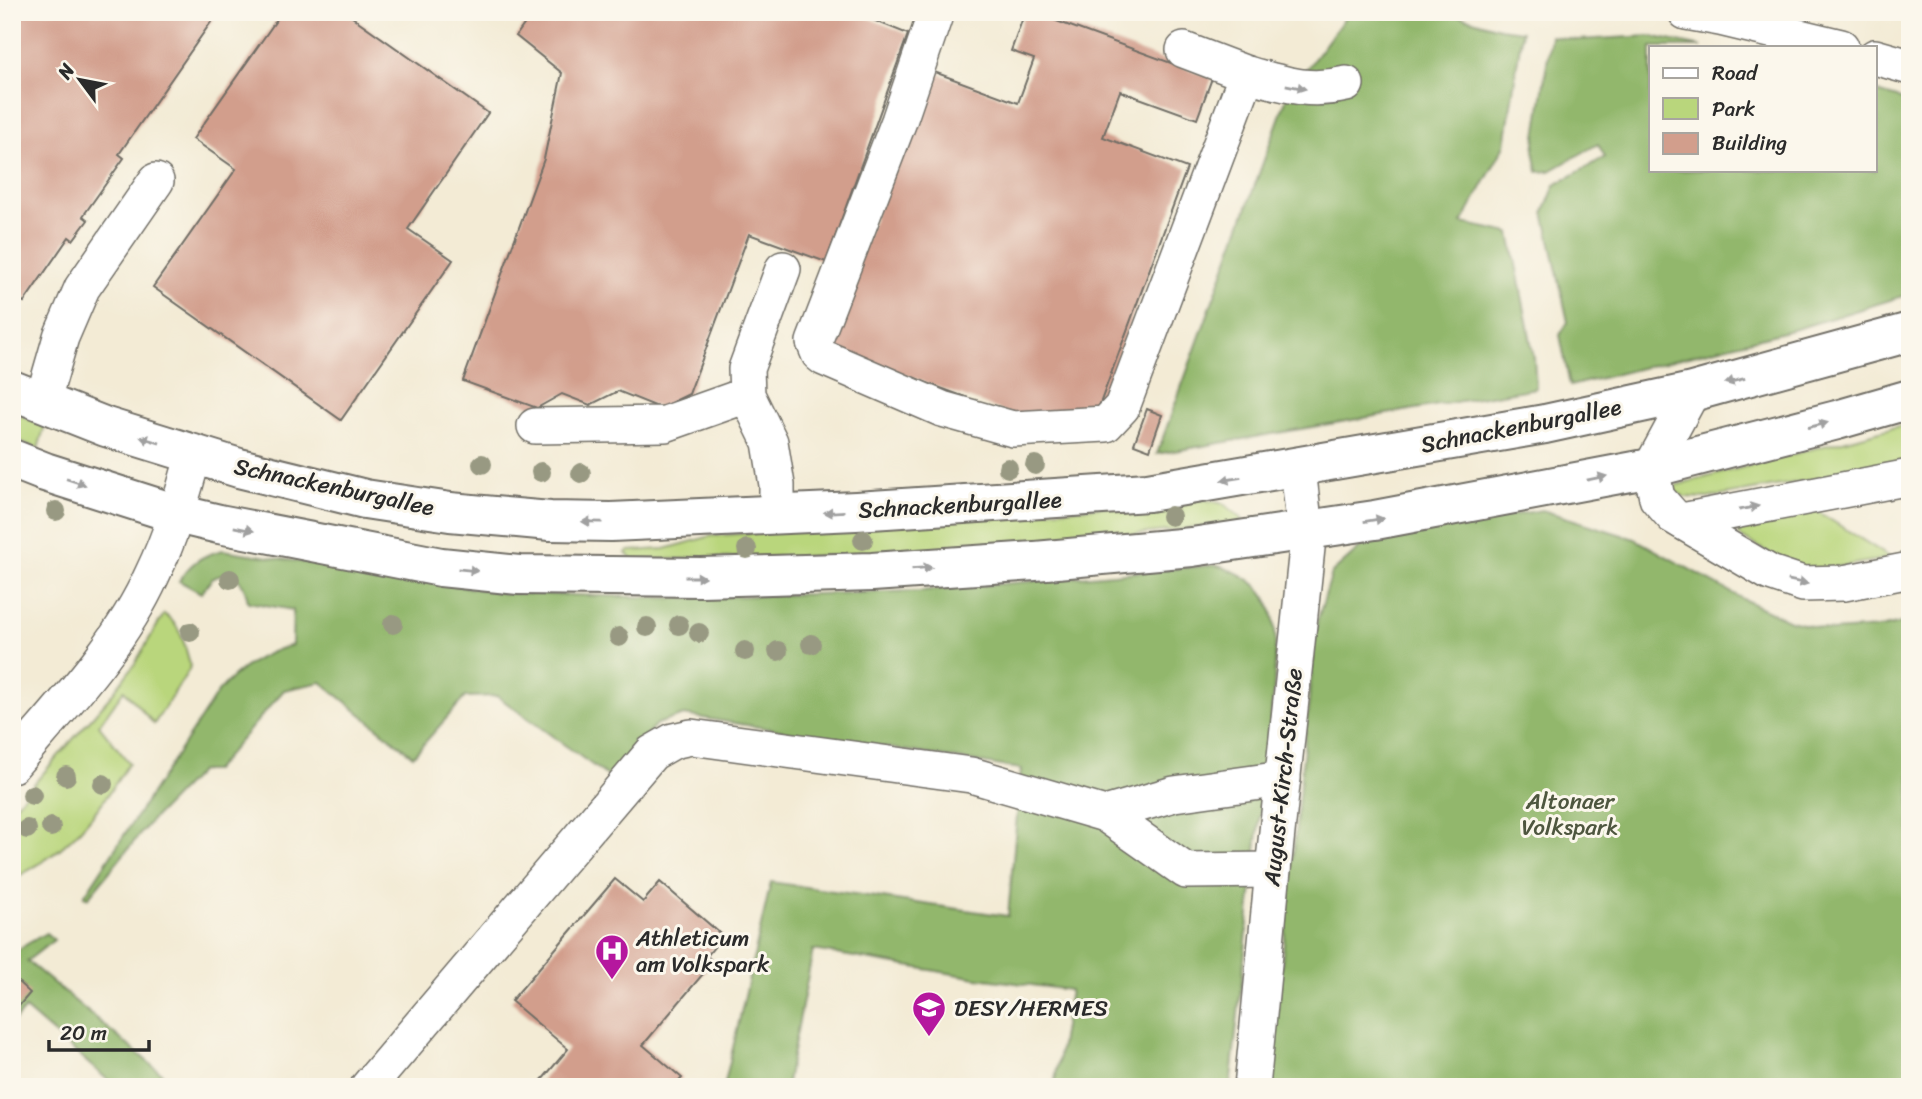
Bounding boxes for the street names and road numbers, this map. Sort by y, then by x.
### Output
street label: Schnackenburgallee [1417,386,1625,466]
street label: Schnackenburgallee [230,446,438,528]
street label: Schnackenburgallee [857,479,1063,531]
street label: August-Kirch-Straße [1251,666,1315,889]

